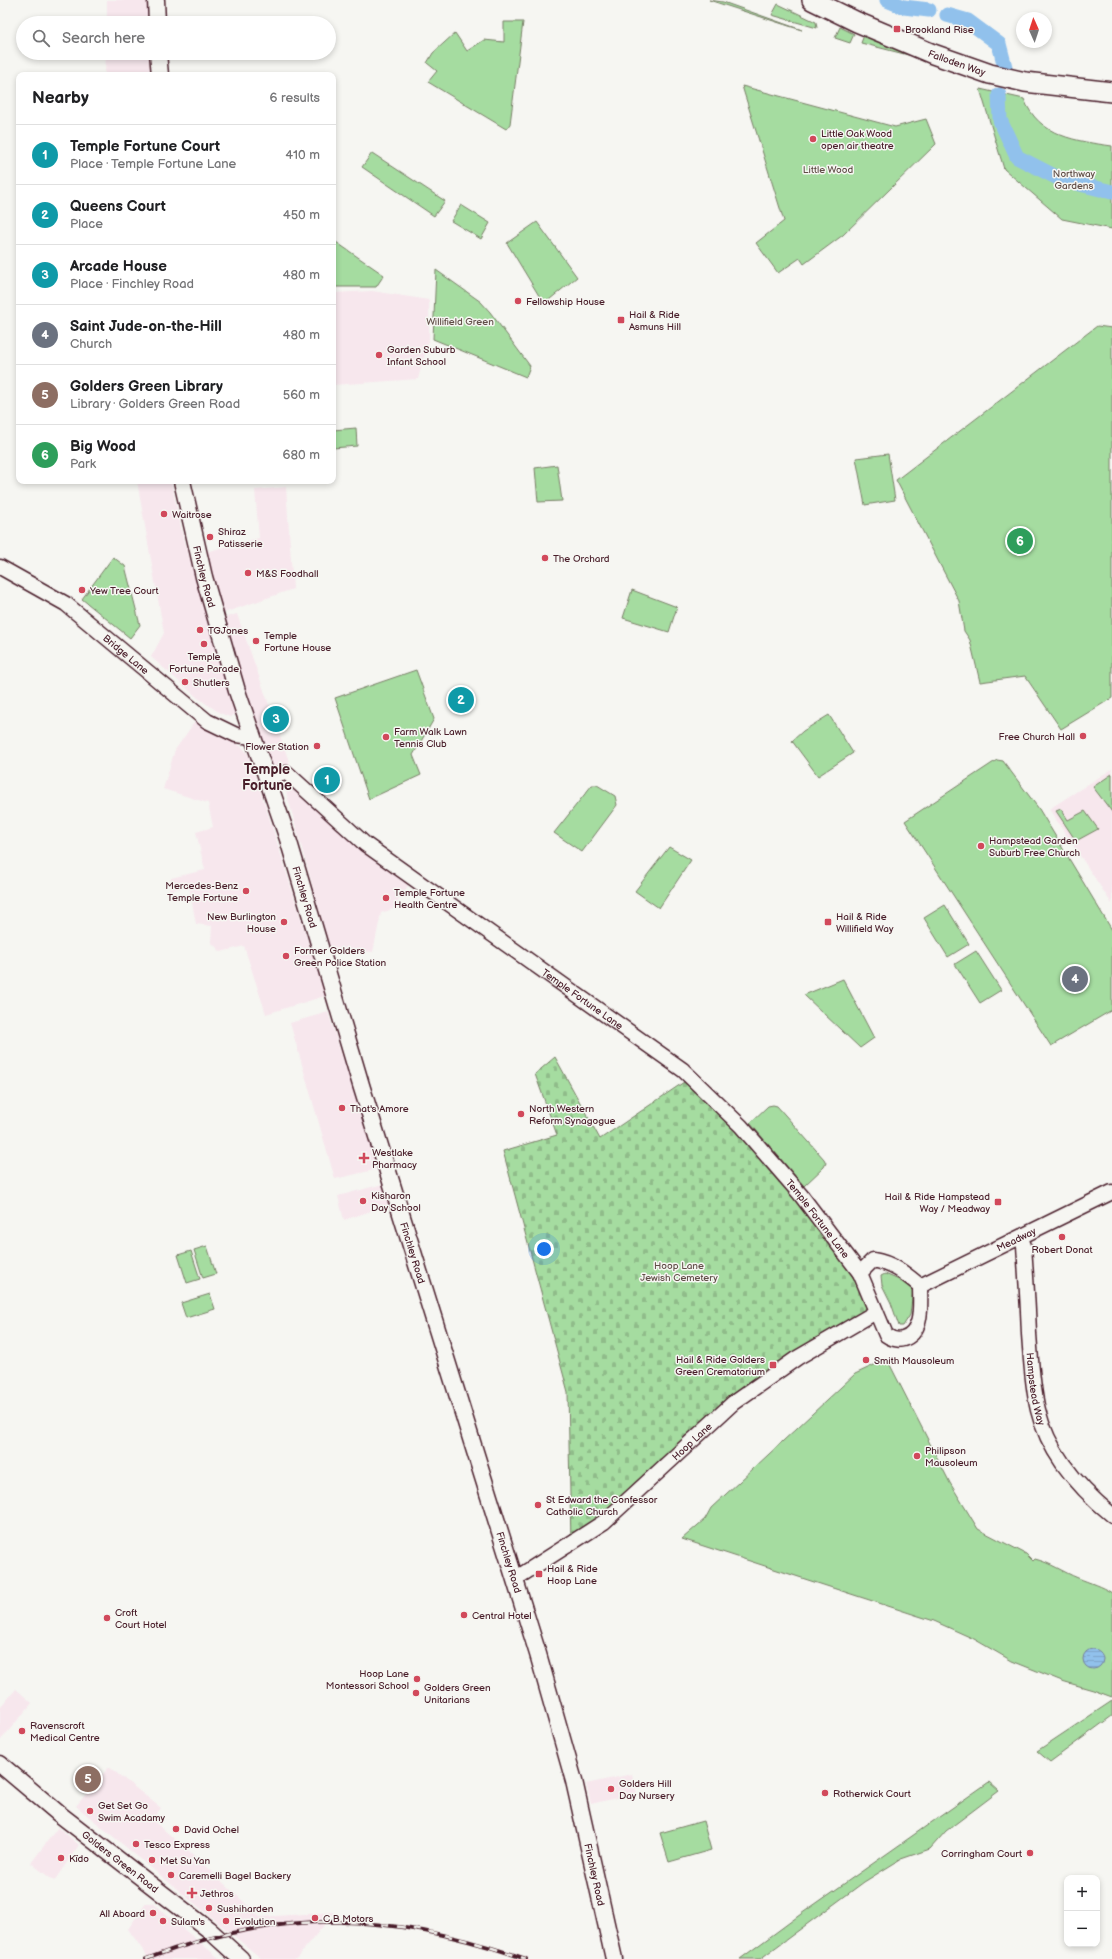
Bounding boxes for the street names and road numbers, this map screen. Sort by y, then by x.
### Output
street label: Falloden Way [926,48,987,79]
street label: Finchley Road [190,544,218,609]
street label: Bridge Lane [100,632,151,677]
street label: Finchley Road [289,865,319,930]
street label: Temple Fortune Lane [539,967,625,1032]
street label: Temple Fortune Lane [783,1177,852,1261]
street label: Finchley Road [397,1221,427,1285]
street label: Meadway [995,1225,1039,1255]
street label: Hampstead Way [1023,1352,1047,1427]
street label: Hoop Lane [670,1420,715,1463]
street label: Finchley Road [493,1530,524,1595]
street label: Golders Green Road [79,1829,161,1896]
street label: Finchley Road [581,1842,607,1907]

